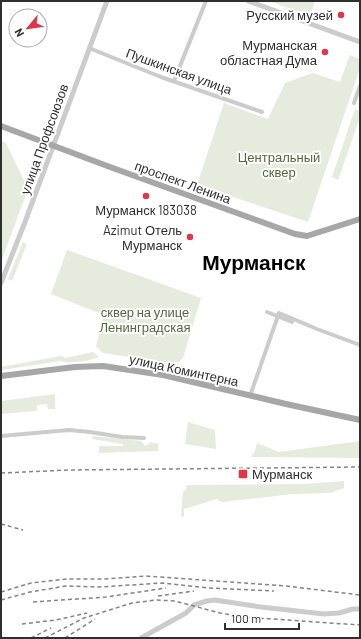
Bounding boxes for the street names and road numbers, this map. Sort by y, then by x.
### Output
street label: Пушкинская улица [124,44,235,98]
street label: улица Профсоюзов [17,81,71,196]
street label: проспект Ленина [133,157,234,207]
street label: улица Коминтерна [128,351,241,390]

